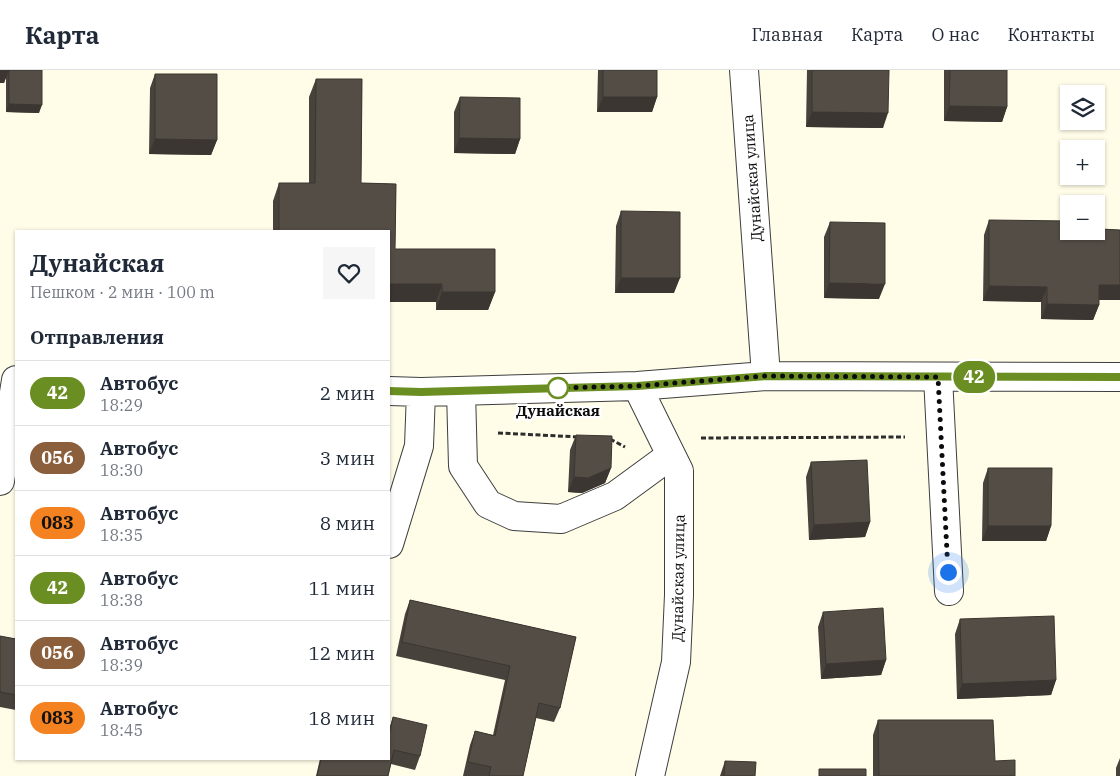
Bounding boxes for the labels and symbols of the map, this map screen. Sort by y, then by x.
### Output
street label: Дунайская улица [738,114,766,242]
line badge: 42 [952,361,996,393]
marker: Дунайская [547,377,569,399]
place label: Дунайская [516,401,600,420]
street label: Дунайская улица [667,514,689,642]
your location [936,560,961,585]

